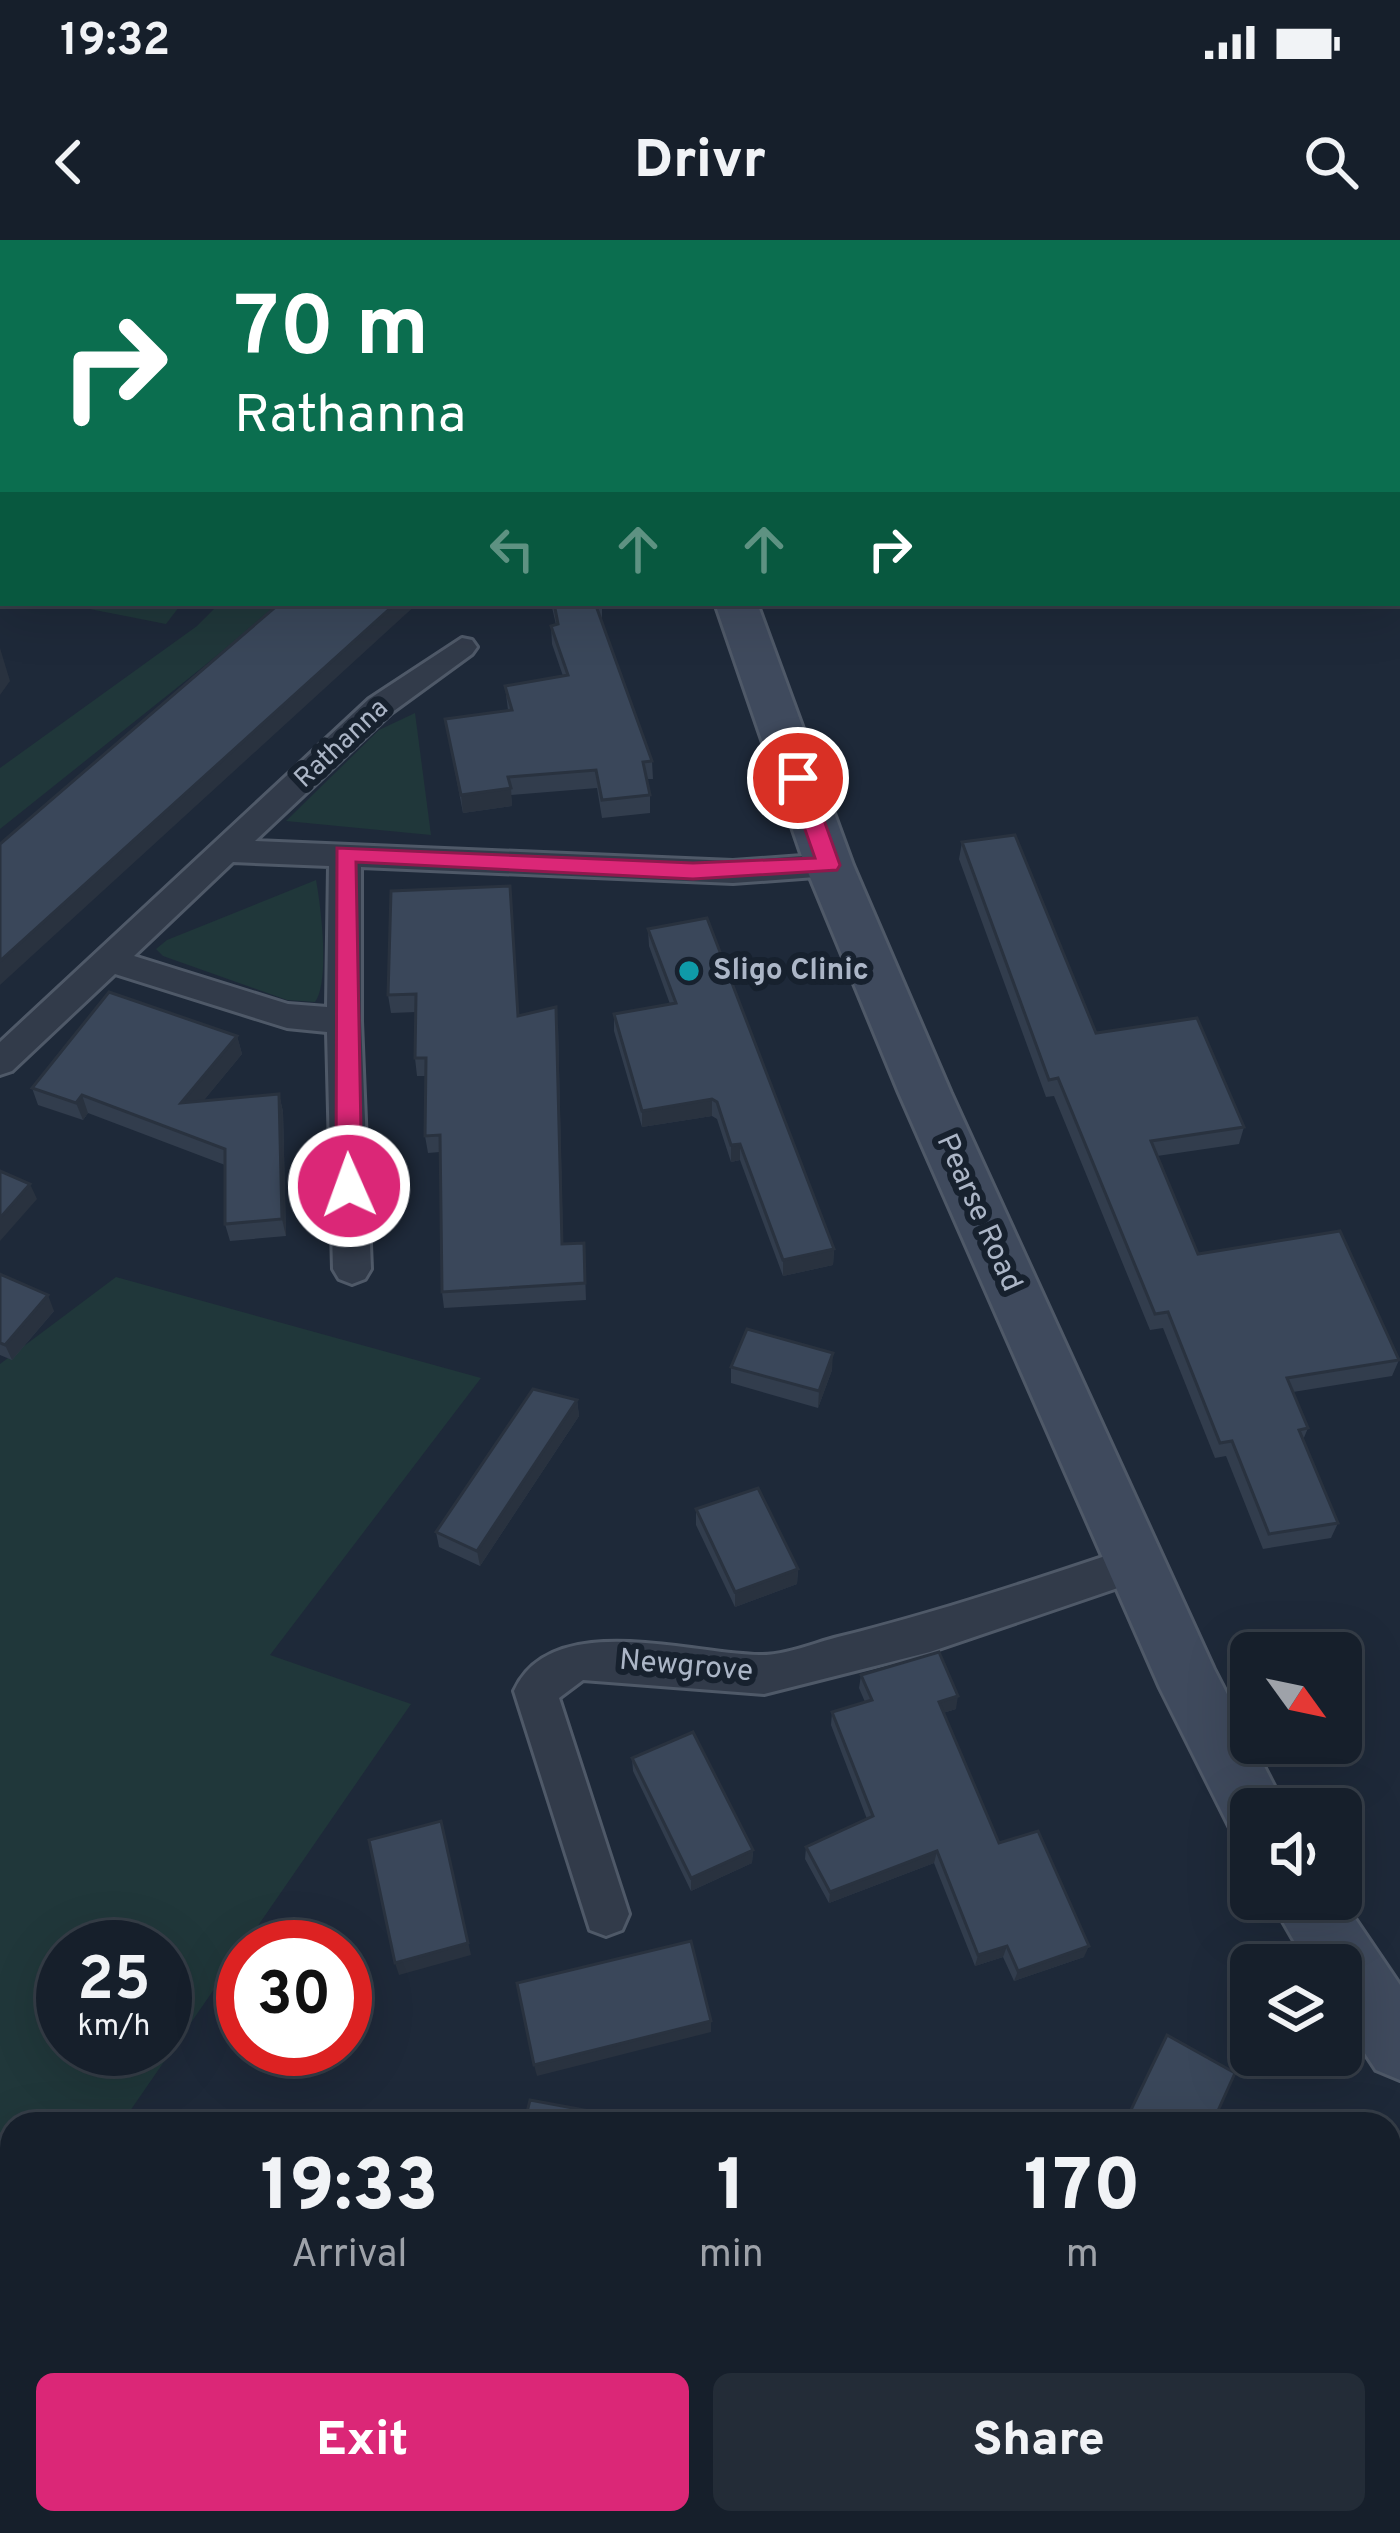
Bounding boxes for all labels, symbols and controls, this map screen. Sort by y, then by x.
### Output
text: 19:32 [60,14,170,71]
text: Drivr [634,128,766,197]
icon: back [36,129,102,195]
icon: search [1298,129,1364,195]
text: 70 m [234,279,429,385]
icon: right [36,288,192,444]
text: Rathanna [234,383,466,452]
icon: left [479,516,545,582]
icon: ahead [605,516,671,582]
icon: ahead [731,516,797,582]
icon: right [857,516,923,582]
street label: Rathanna [288,692,396,796]
pin [747,727,849,829]
icon: arrive [765,745,831,811]
place label: Sligo Clinic [713,953,869,990]
marker: Sligo Clinic [676,958,702,984]
position arrow [286,1123,412,1249]
street label: Pearse Road [927,1128,1029,1298]
north arrow [1230,1632,1362,1764]
map controls [1230,1632,1362,2076]
street label: Newgrove [618,1643,754,1691]
button: sound [1230,1788,1362,1920]
speed limit sign: 30 [216,1920,372,2076]
button: layers [1230,1944,1362,2076]
text: 25 [77,1945,151,2021]
text: km/h [78,2009,150,2046]
text: 19:33 [260,2144,439,2236]
text: 1 [716,2144,746,2236]
text: 170 [1024,2144,1141,2236]
text: Arrival [291,2232,407,2281]
text: min [699,2232,764,2281]
text: m [1066,2232,1099,2281]
button: Exit [36,2373,689,2511]
button: Share [713,2373,1365,2511]

